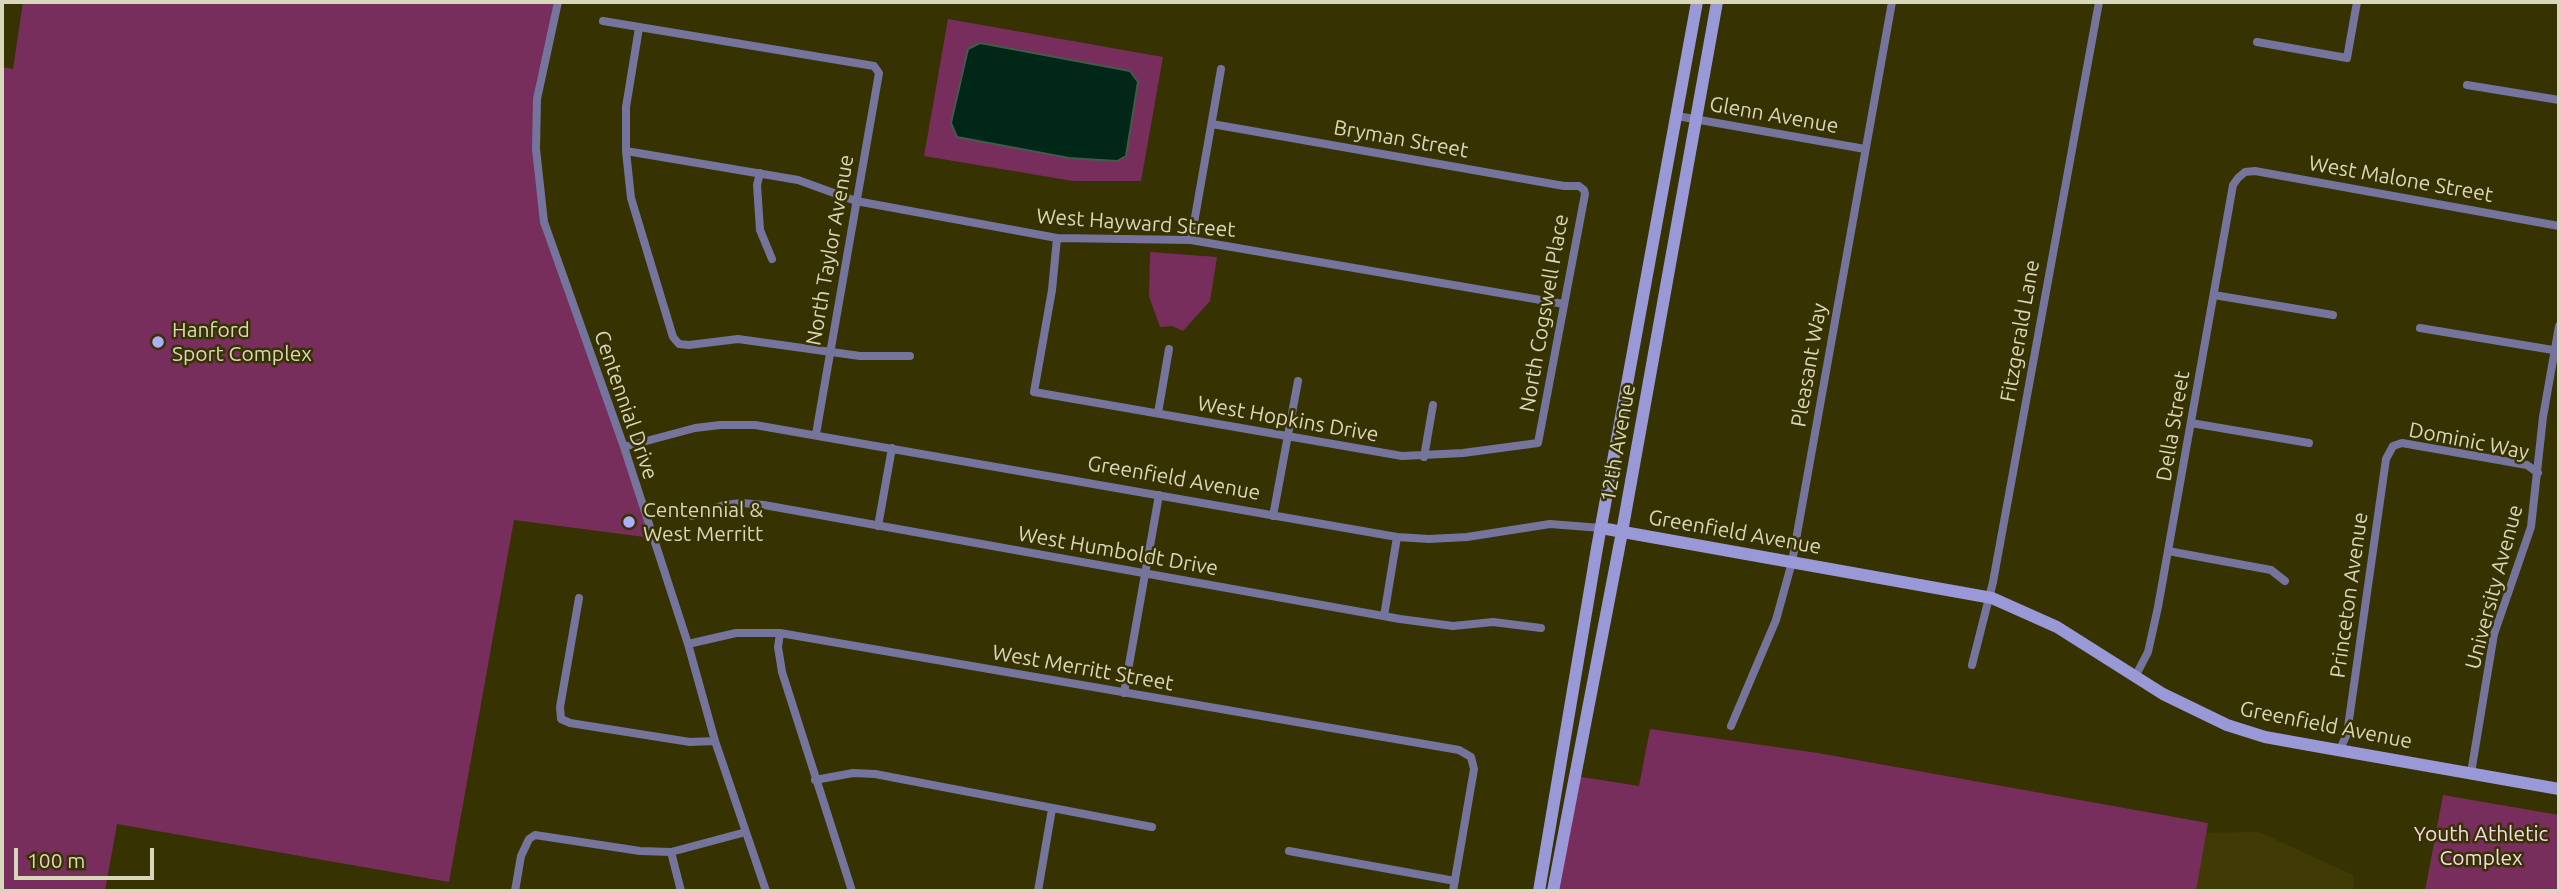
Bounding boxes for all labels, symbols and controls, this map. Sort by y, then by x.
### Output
street label: Glenn Avenue [1708,91,1840,139]
street label: Bryman Street [1332,115,1470,163]
street label: West Malone Street [2307,150,2495,208]
street label: North Taylor Avenue [801,153,859,347]
street label: West Hayward Street [1036,203,1236,243]
street label: North Cogswell Place [1514,212,1574,414]
street label: Fitzgerald Lane [1995,258,2045,404]
street label: Pleasant Way [1786,301,1832,429]
place label: Hanford Sport Complex [172,317,312,367]
street label: Centennial Drive [589,327,663,483]
marker: Hanford Sport Complex [150,334,166,350]
street label: Della Street [2151,369,2195,483]
street label: 12th Avenue [1595,382,1641,504]
street label: West Hopkins Drive [1196,391,1380,447]
street label: Dominic Way [2407,417,2531,465]
street label: Greenfield Avenue [1086,450,1262,506]
place label: Centennial & West Merritt [643,497,763,547]
street label: University Avenue [2460,502,2528,672]
street label: Greenfield Avenue [1647,504,1823,560]
street label: Princeton Avenue [2325,511,2373,679]
marker: Centennial & West Merritt [621,514,637,530]
street label: West Humboldt Drive [1016,521,1220,581]
street label: West Merritt Street [990,640,1176,696]
street label: Greenfield Avenue [2238,696,2414,754]
park label: Youth Athletic Complex [2414,821,2548,871]
scale bar [18,834,158,878]
text: 100 m [27,848,85,872]

